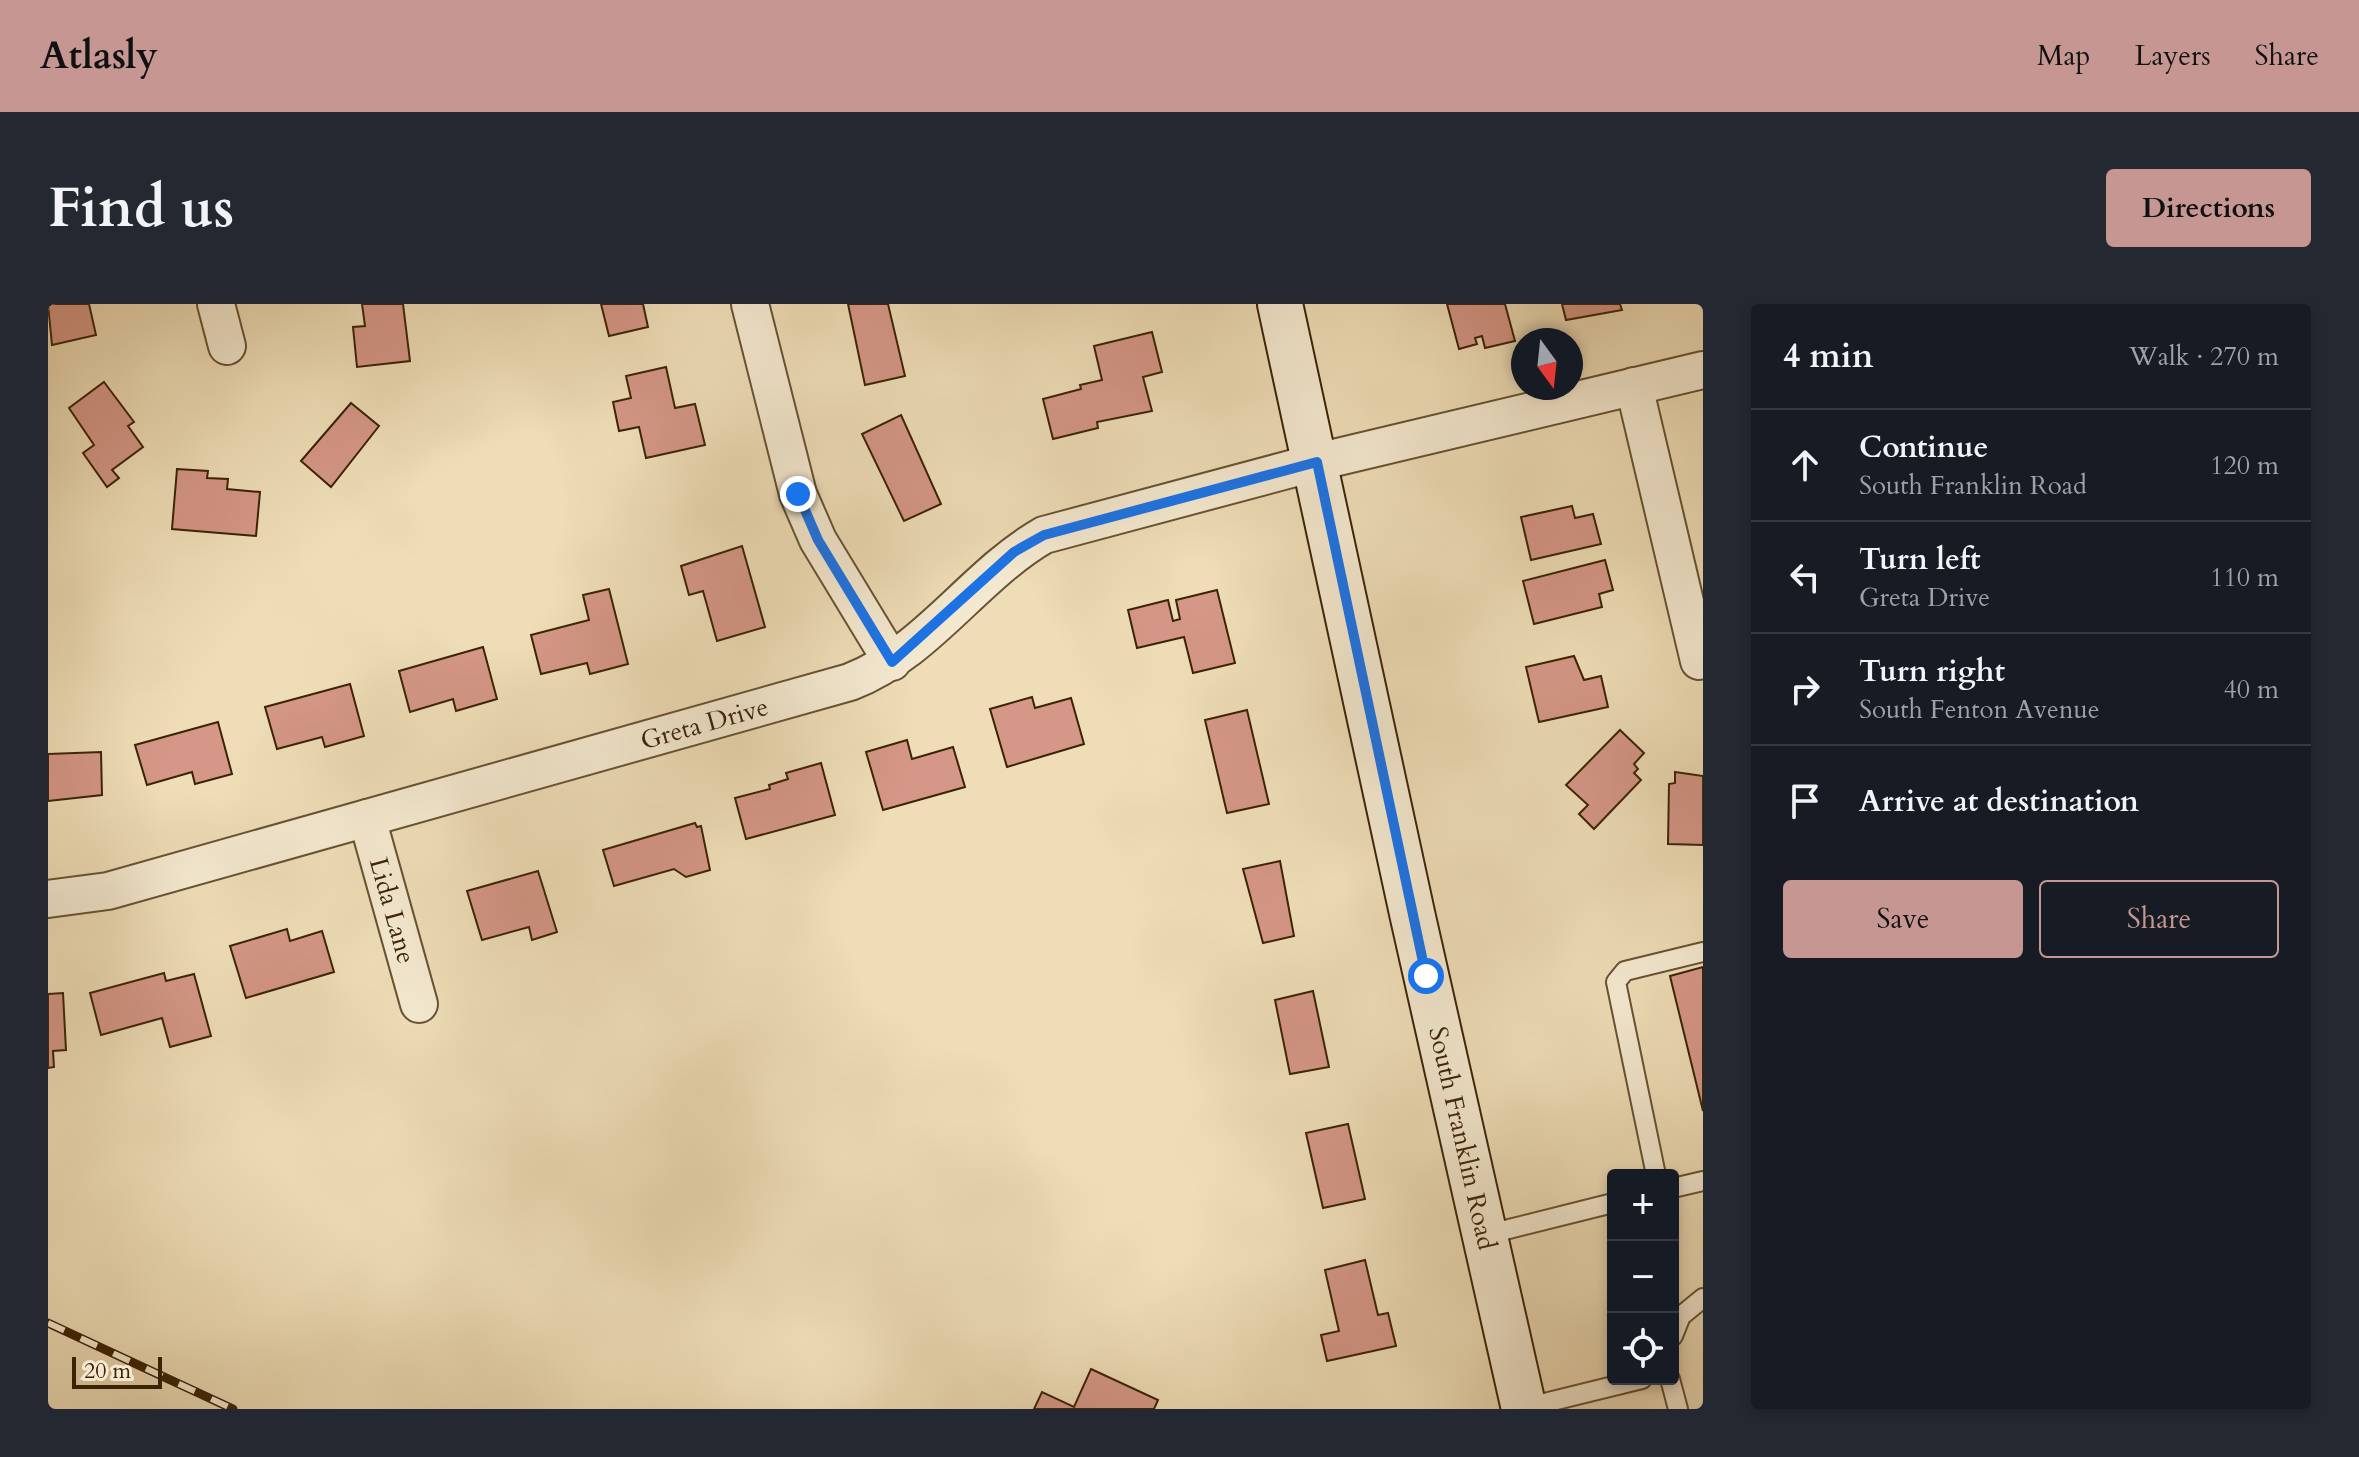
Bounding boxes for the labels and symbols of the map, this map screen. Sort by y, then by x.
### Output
north arrow [1511,328,1583,400]
route end [780,476,816,512]
street label: Greta Drive [636,689,772,758]
street label: Lida Lane [361,854,424,968]
route start [1408,958,1444,994]
street label: South Franklin Road [1420,1023,1505,1254]
scale bar [72,1353,162,1389]

